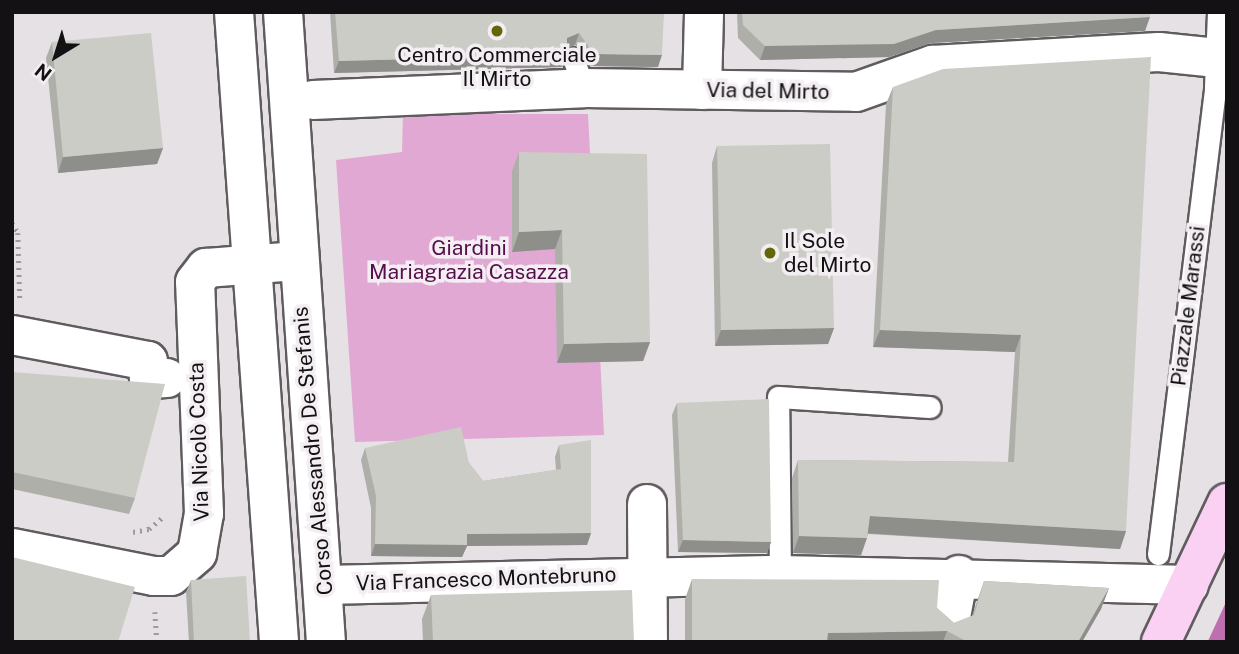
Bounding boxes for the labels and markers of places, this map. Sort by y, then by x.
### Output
marker: Centro Commerciale Il Mirto [489,23,505,39]
place label: Centro Commerciale Il Mirto [397,42,597,92]
place label: Il Sole del Mirto [784,228,871,278]
marker: Il Sole del Mirto [762,245,778,261]

